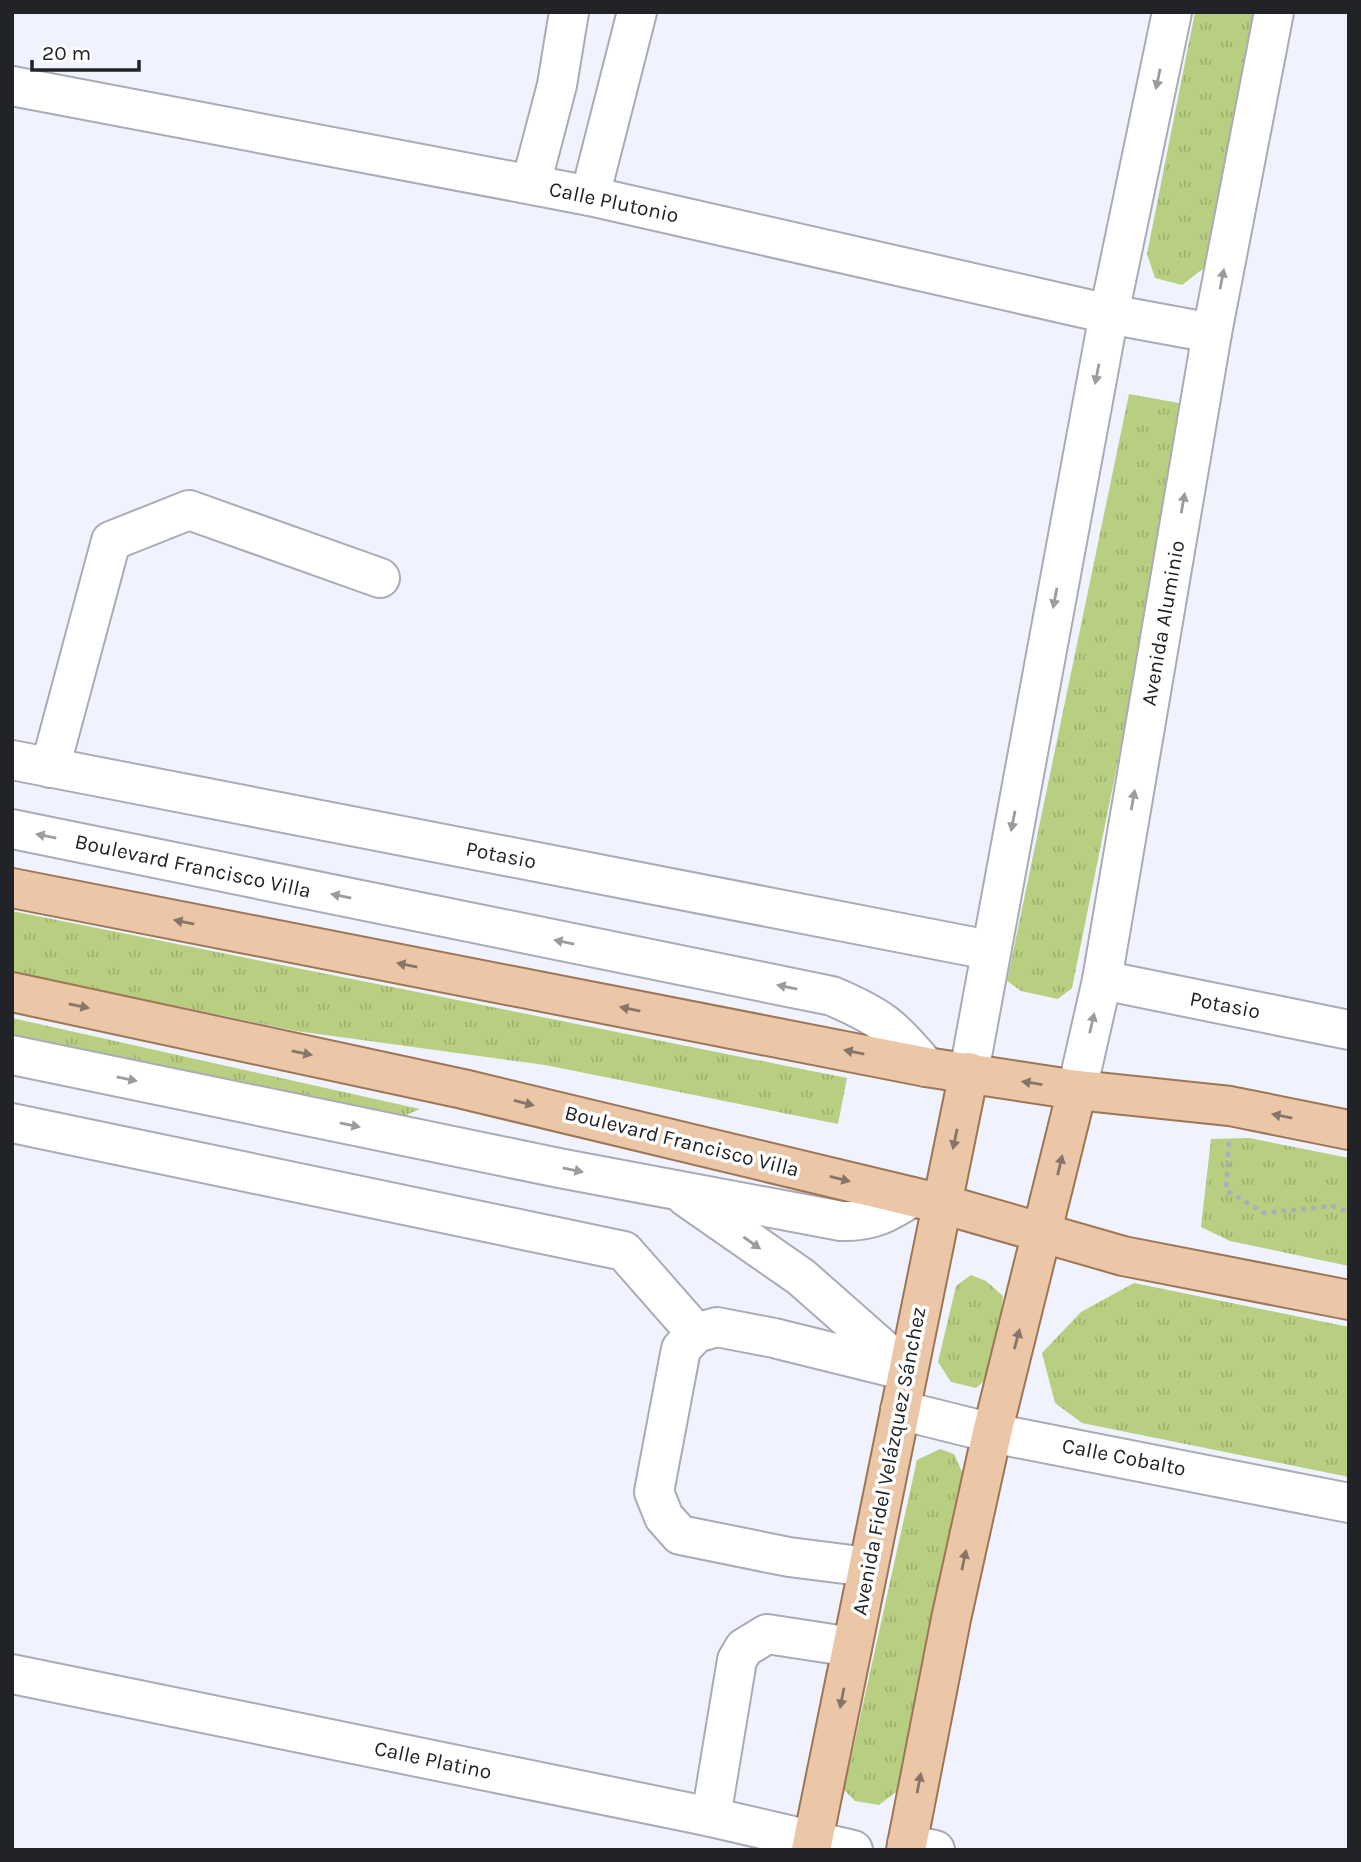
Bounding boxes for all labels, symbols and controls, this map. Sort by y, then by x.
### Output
scale bar [32,28,138,72]
text: 20 m [42,41,91,65]
one-way arrow [1152,68,1163,90]
street label: Calle Plutonio [547,177,681,227]
one-way arrow [1217,268,1228,290]
one-way arrow [1092,363,1103,385]
one-way arrow [1178,492,1189,514]
street label: Avenida Aluminio [1137,538,1189,708]
one-way arrow [1050,587,1061,609]
one-way arrow [1128,789,1139,811]
one-way arrow [1008,810,1019,832]
street label: Boulevard Francisco Villa [73,829,313,903]
one-way arrow [35,830,57,841]
street label: Potasio [464,836,538,874]
one-way arrow [330,890,352,901]
one-way arrow [173,916,195,927]
one-way arrow [553,936,575,947]
one-way arrow [396,960,418,971]
one-way arrow [776,982,798,993]
street label: Potasio [1188,986,1262,1024]
one-way arrow [68,1001,90,1012]
one-way arrow [619,1003,641,1014]
one-way arrow [1087,1012,1098,1034]
one-way arrow [291,1047,313,1058]
one-way arrow [843,1047,865,1058]
one-way arrow [116,1073,138,1084]
one-way arrow [1021,1077,1043,1088]
one-way arrow [513,1098,535,1109]
street label: Boulevard Francisco Villa [562,1100,802,1182]
one-way arrow [1271,1111,1293,1122]
one-way arrow [339,1119,361,1130]
one-way arrow [950,1128,961,1150]
one-way arrow [1055,1154,1066,1176]
one-way arrow [562,1165,584,1176]
one-way arrow [829,1174,851,1185]
one-way arrow [743,1236,761,1250]
street label: Avenida Fidel Velázquez Sánchez [847,1305,931,1617]
one-way arrow [1012,1327,1023,1349]
street label: Calle Cobalto [1060,1433,1188,1481]
one-way arrow [959,1549,970,1571]
one-way arrow [836,1687,847,1709]
street label: Calle Platino [372,1736,494,1784]
one-way arrow [914,1772,925,1794]

